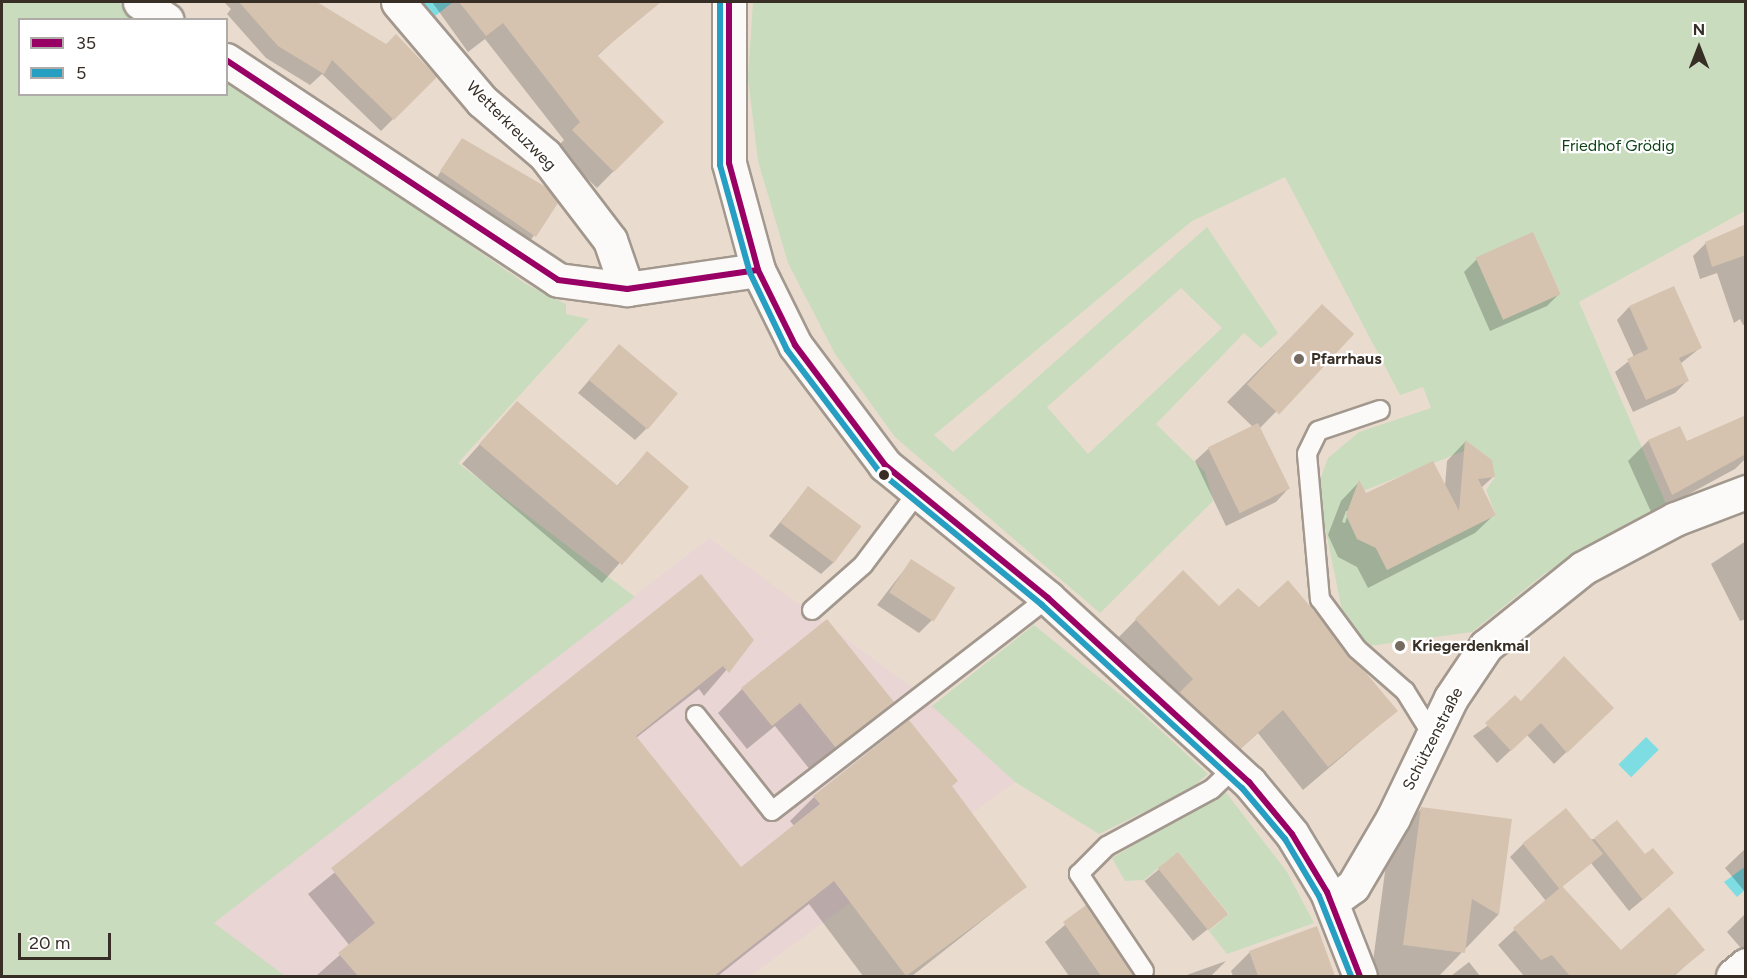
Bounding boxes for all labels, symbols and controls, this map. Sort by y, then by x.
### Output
legend [18,18,228,96]
north arrow [1669,18,1729,78]
text: N [1693,20,1705,39]
text: 35 [76,32,96,54]
text: 5 [76,62,86,84]
street label: Wetterkreuzweg [462,77,560,175]
park label: Friedhof Grödig [1561,136,1675,156]
place label: Pfarrhaus [1311,349,1382,369]
marker: Pfarrhaus [1292,352,1306,366]
unlabelled marker [878,469,890,481]
place label: Kriegerdenkmal [1412,636,1529,656]
marker: Kriegerdenkmal [1393,639,1407,653]
street label: Schützenstraße [1399,684,1467,794]
scale bar [21,921,114,959]
text: 20 m [29,932,70,954]

